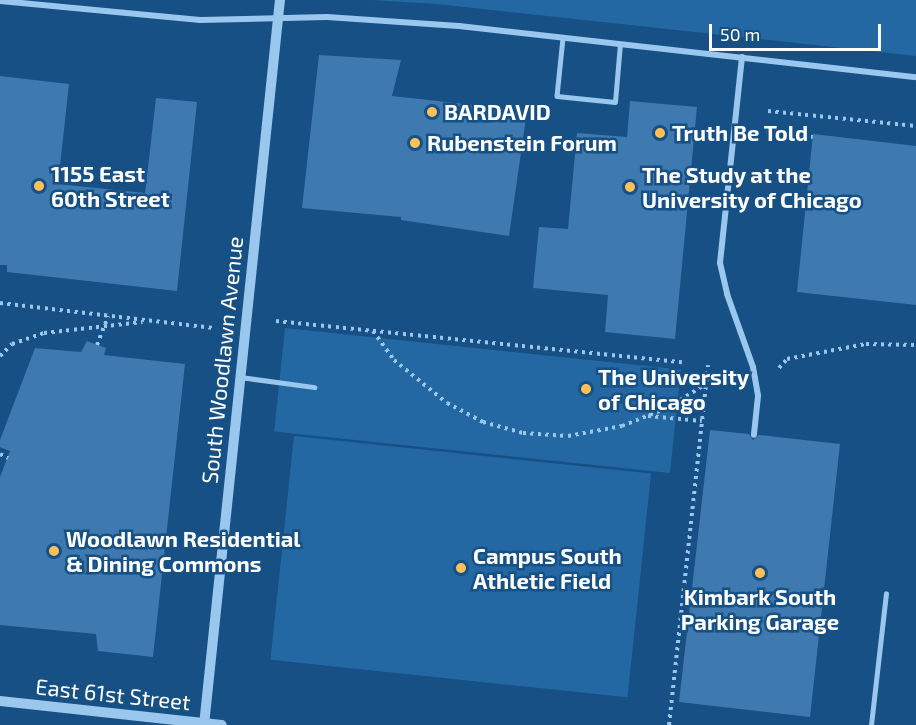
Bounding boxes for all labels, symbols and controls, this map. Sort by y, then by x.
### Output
scale bar [712,12,884,50]
text: 50 m [720,23,760,45]
place label: BARDAVID [444,99,551,125]
marker: BARDAVID [425,105,439,119]
place label: Truth Be Told [672,120,809,146]
marker: Truth Be Told [653,126,667,140]
place label: Rubenstein Forum [427,130,617,156]
marker: Rubenstein Forum [408,136,422,150]
place label: 1155 East 60th Street [51,160,170,212]
place label: The Study at the University of Chicago [642,161,863,212]
marker: 1155 East 60th Street [32,179,46,193]
marker: The Study at the University of Chicago [623,180,637,194]
street label: South Woodlawn Avenue [196,234,248,486]
place label: The University of Chicago [598,363,749,414]
marker: The University of Chicago [579,382,593,396]
place label: Woodlawn Residential & Dining Commons [66,525,301,576]
place label: Campus South Athletic Field [473,542,622,594]
marker: Woodlawn Residential & Dining Commons [47,544,61,558]
marker: Campus South Athletic Field [454,561,468,575]
marker: Kimbark South Parking Garage [753,566,767,580]
place label: Kimbark South Parking Garage [681,583,839,634]
street label: East 61st Street [34,673,192,715]

